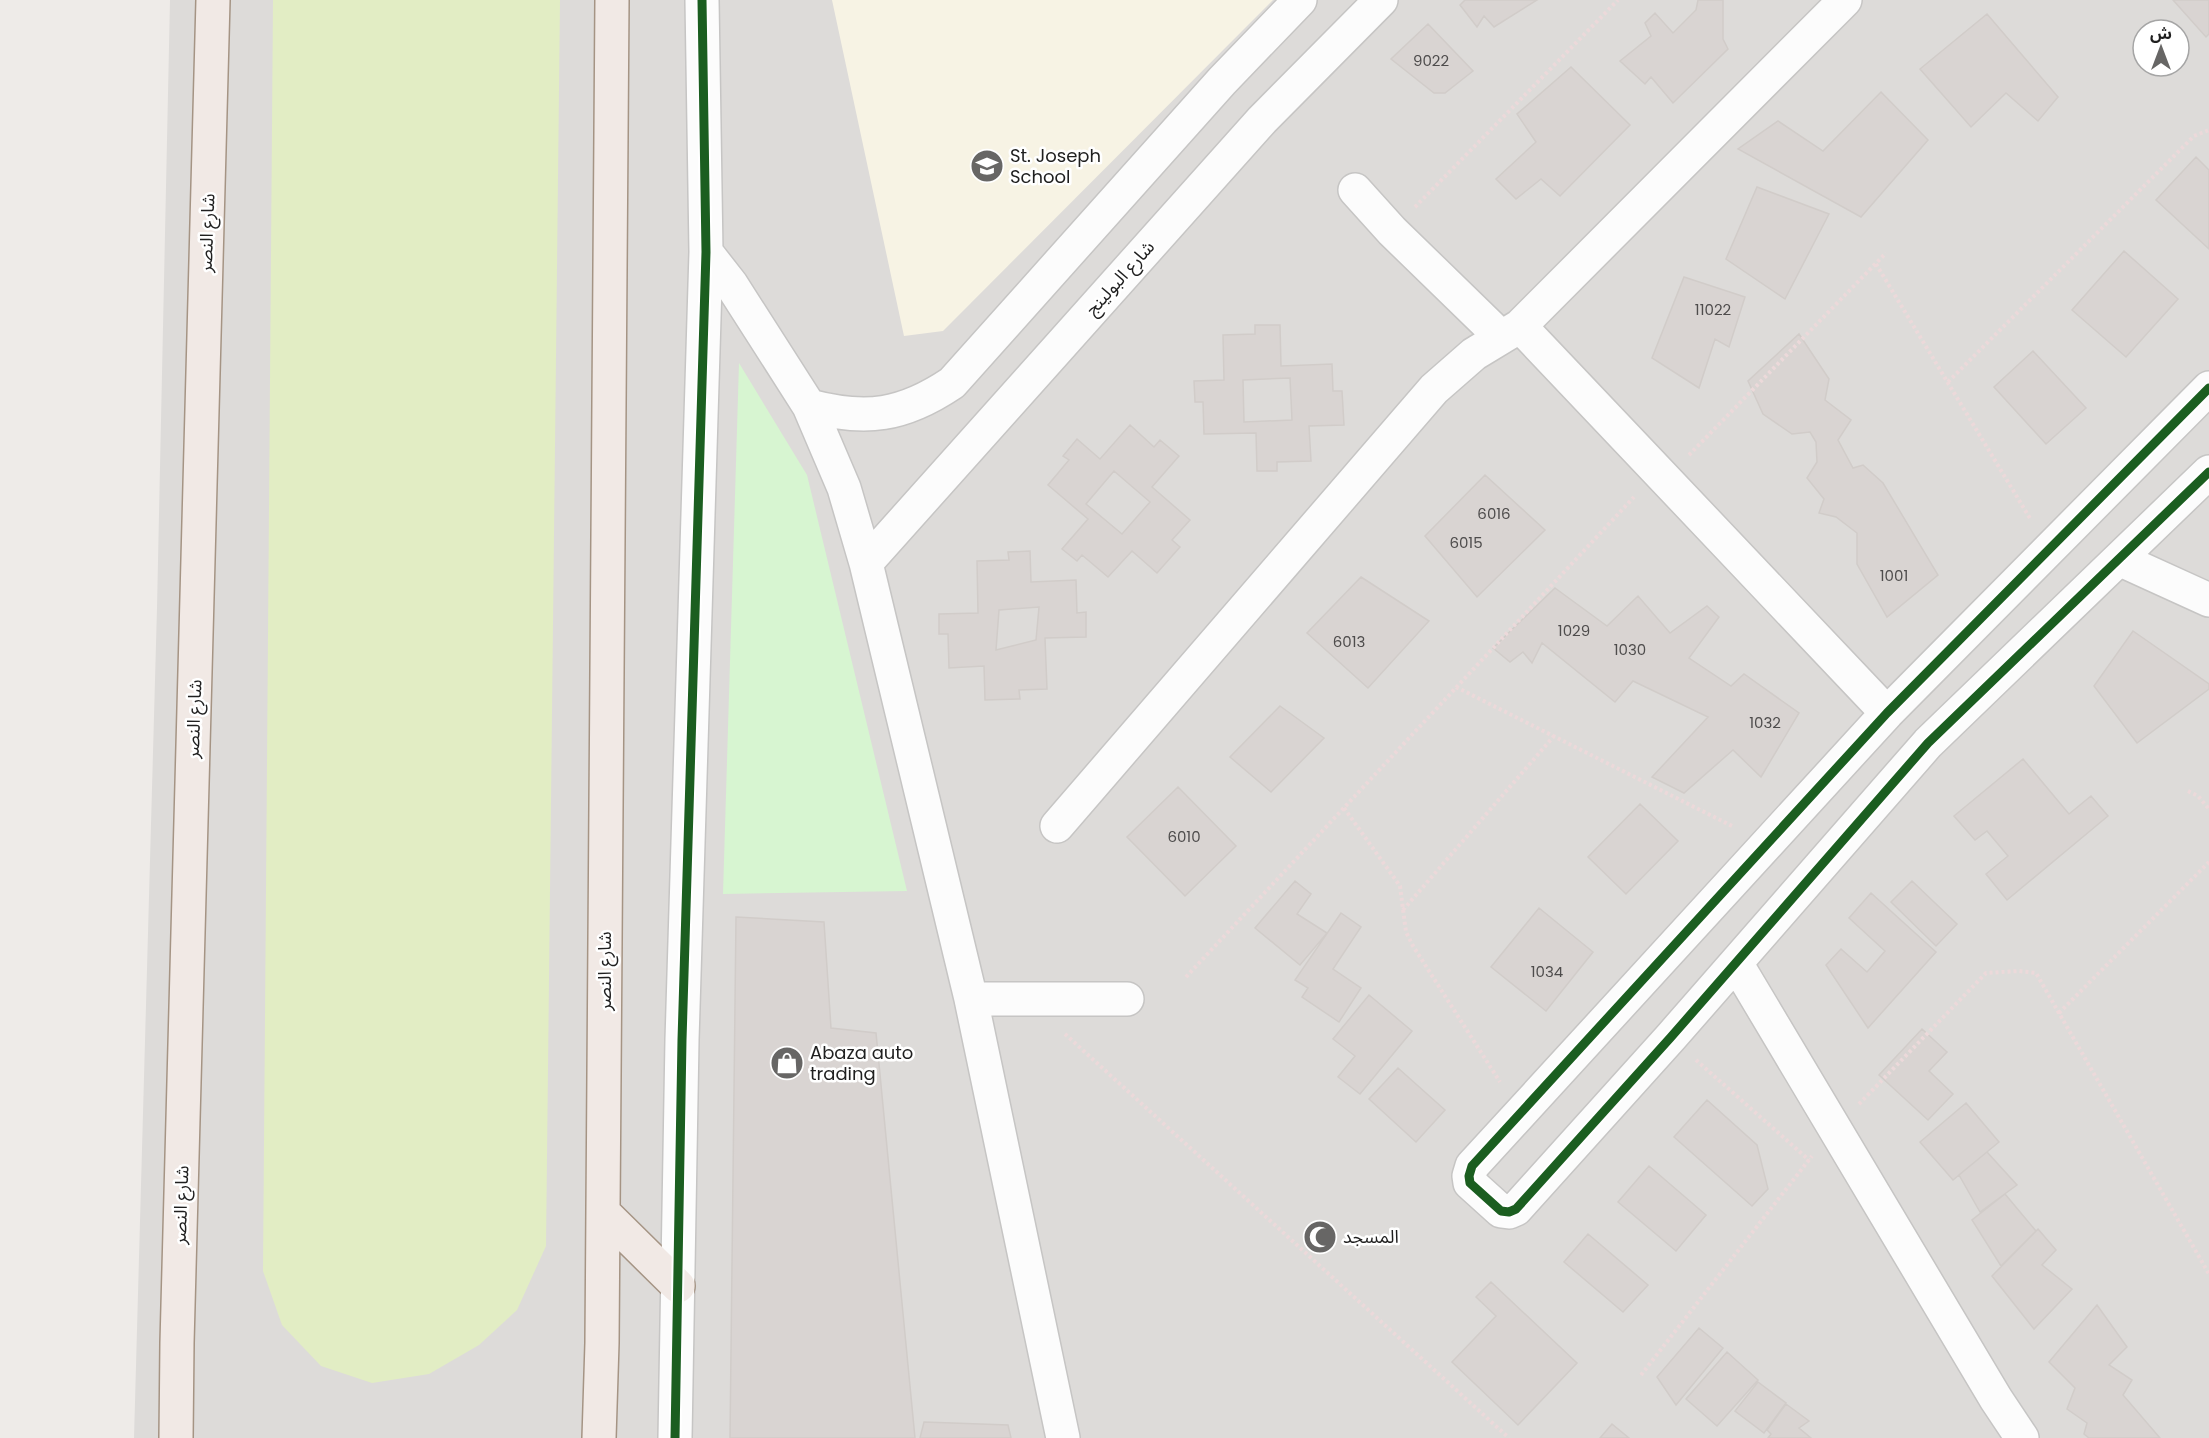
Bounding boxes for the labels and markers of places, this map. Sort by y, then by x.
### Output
place label: St. Joseph School [1010,143,1101,189]
school or university icon: St. Joseph School [969,148,1005,184]
place label: Abaza auto trading [810,1040,913,1086]
shop icon: Abaza auto trading [769,1045,805,1081]
mosque icon: المسجد [1302,1219,1338,1255]
place label: المسجد [1343,1224,1399,1249]

